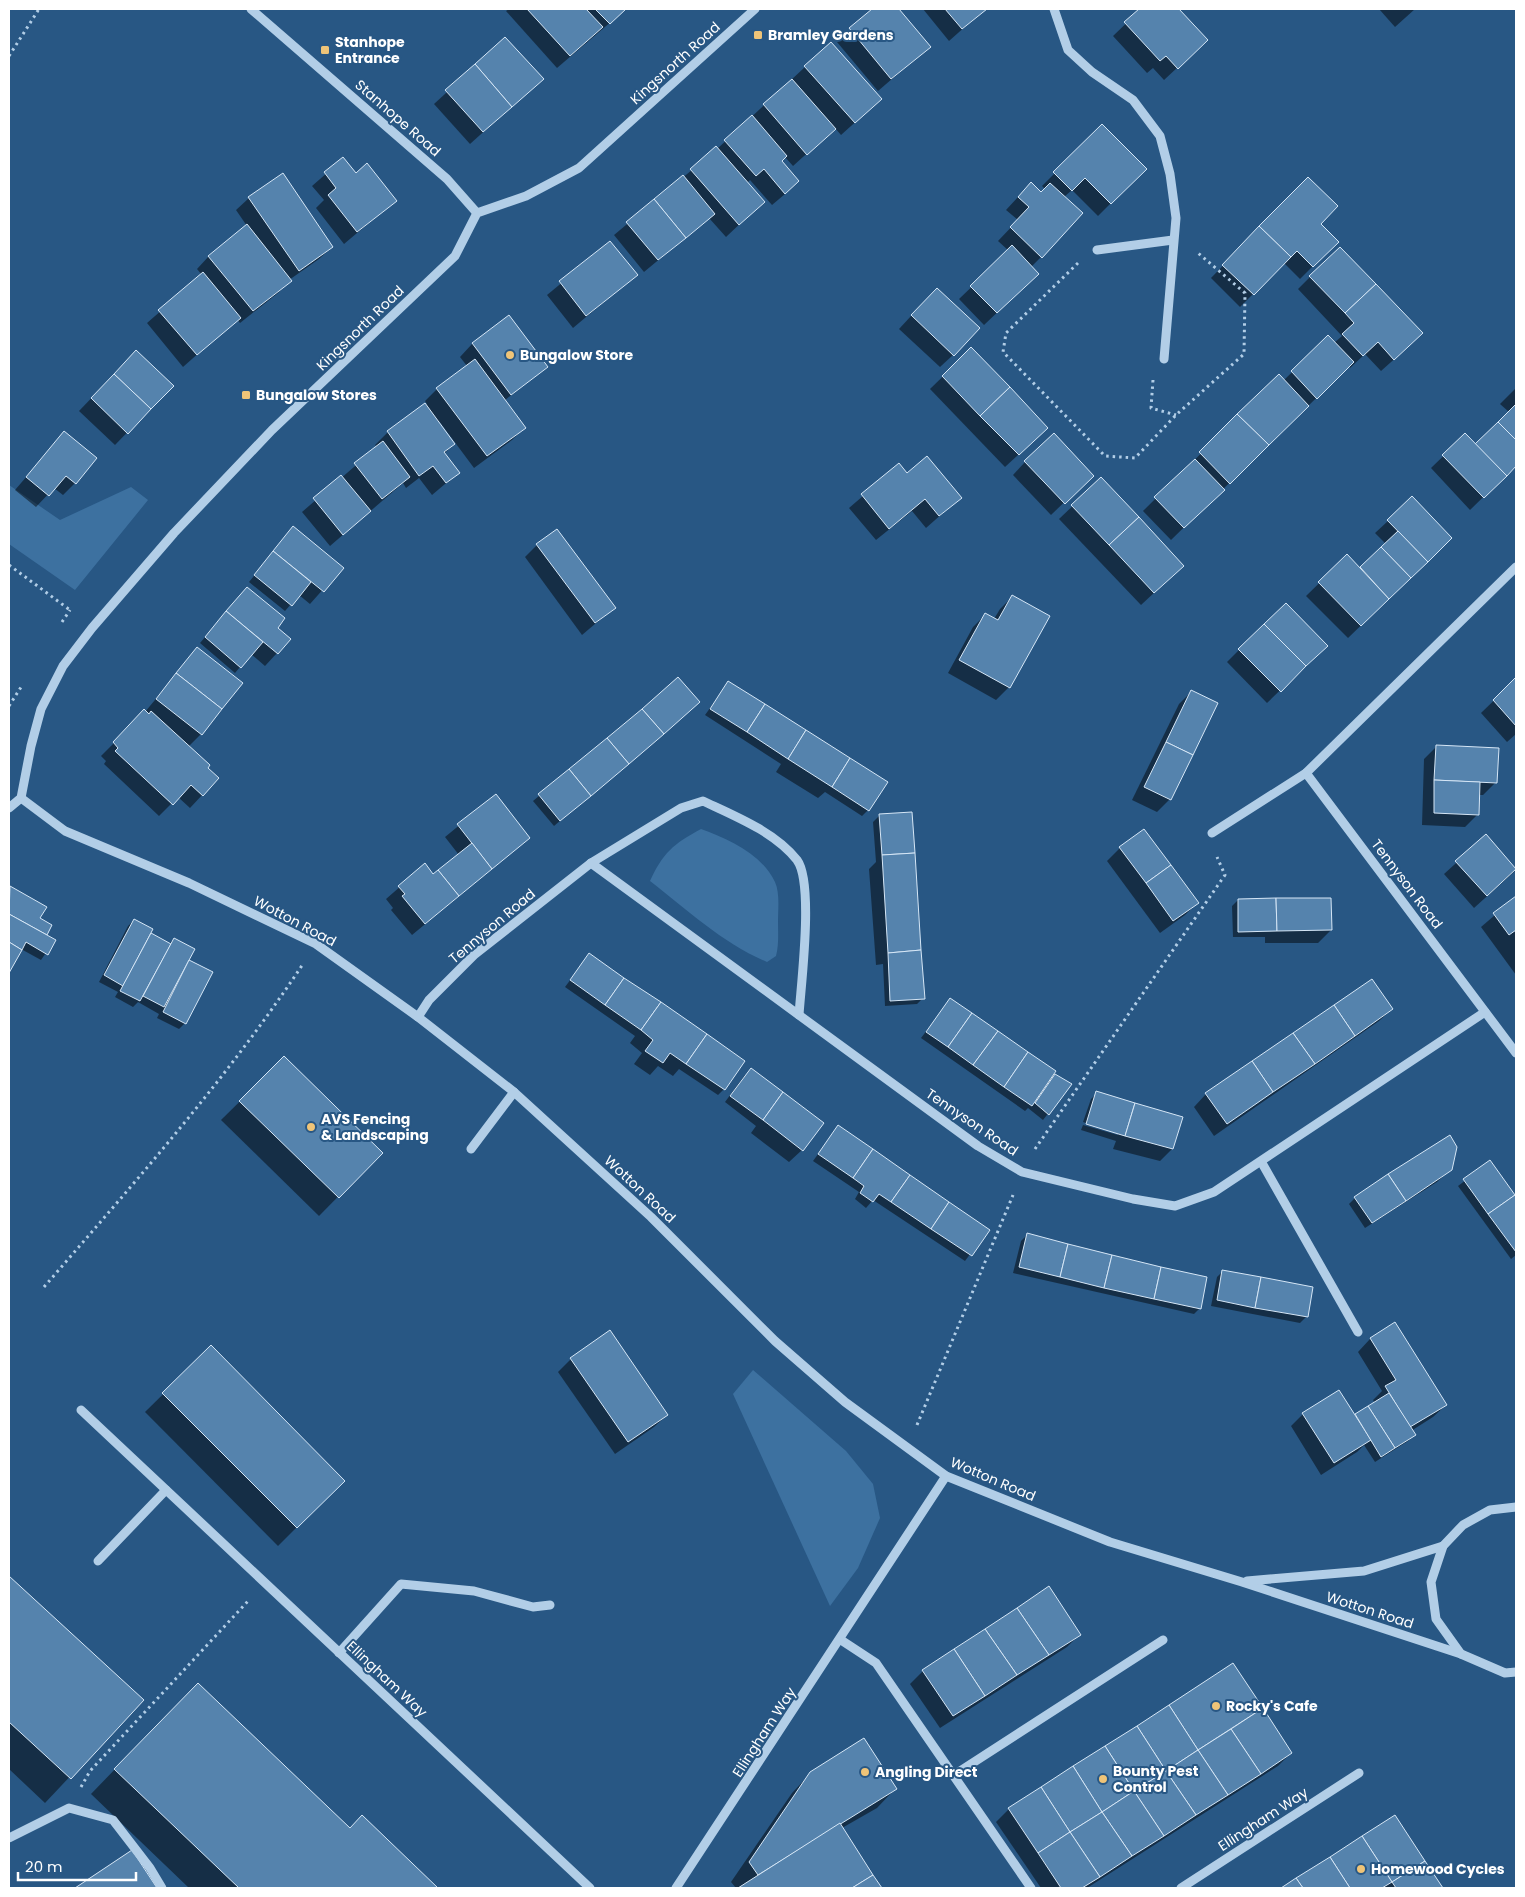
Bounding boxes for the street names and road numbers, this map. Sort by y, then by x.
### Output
street label: Kingsnorth Road [626,17,724,109]
street label: Stanhope Road [351,75,445,161]
street label: Kingsnorth Road [312,281,408,375]
street label: Tennyson Road [1367,835,1447,933]
street label: Tennyson Road [444,884,540,968]
street label: Wotton Road [250,891,340,951]
street label: Tennyson Road [922,1084,1022,1160]
street label: Wotton Road [600,1151,680,1227]
street label: Wotton Road [947,1452,1039,1506]
street label: Wotton Road [1324,1586,1416,1634]
street label: Ellingham Way [342,1636,432,1722]
street label: Ellingham Way [727,1683,801,1781]
street label: Ellingham Way [1214,1782,1312,1856]

